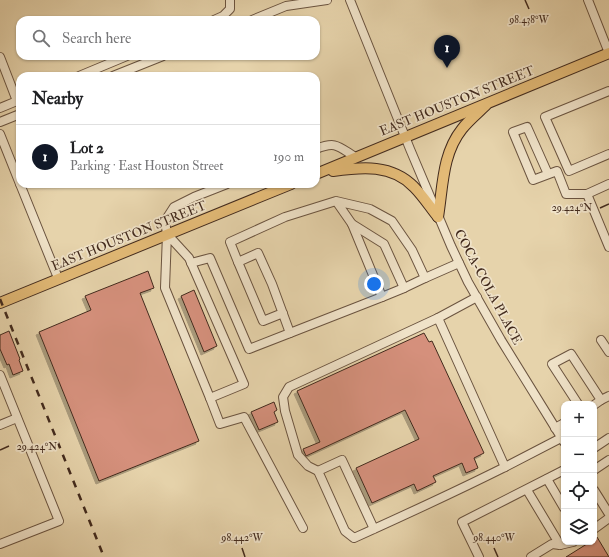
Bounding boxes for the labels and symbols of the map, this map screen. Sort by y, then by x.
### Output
text: 98.438°W [508,14,550,26]
pin: 1 [434,35,460,68]
street label: EAST HOUSTON STREET [377,62,537,139]
street label: EAST HOUSTON STREET [49,197,209,274]
text: 29.424°N [552,202,592,214]
street label: COCA-COLA PLACE [451,227,525,347]
your location [364,274,384,294]
text: 29.424°N [17,441,57,453]
text: 98.442°W [220,532,264,544]
text: 98.440°W [472,532,516,544]

